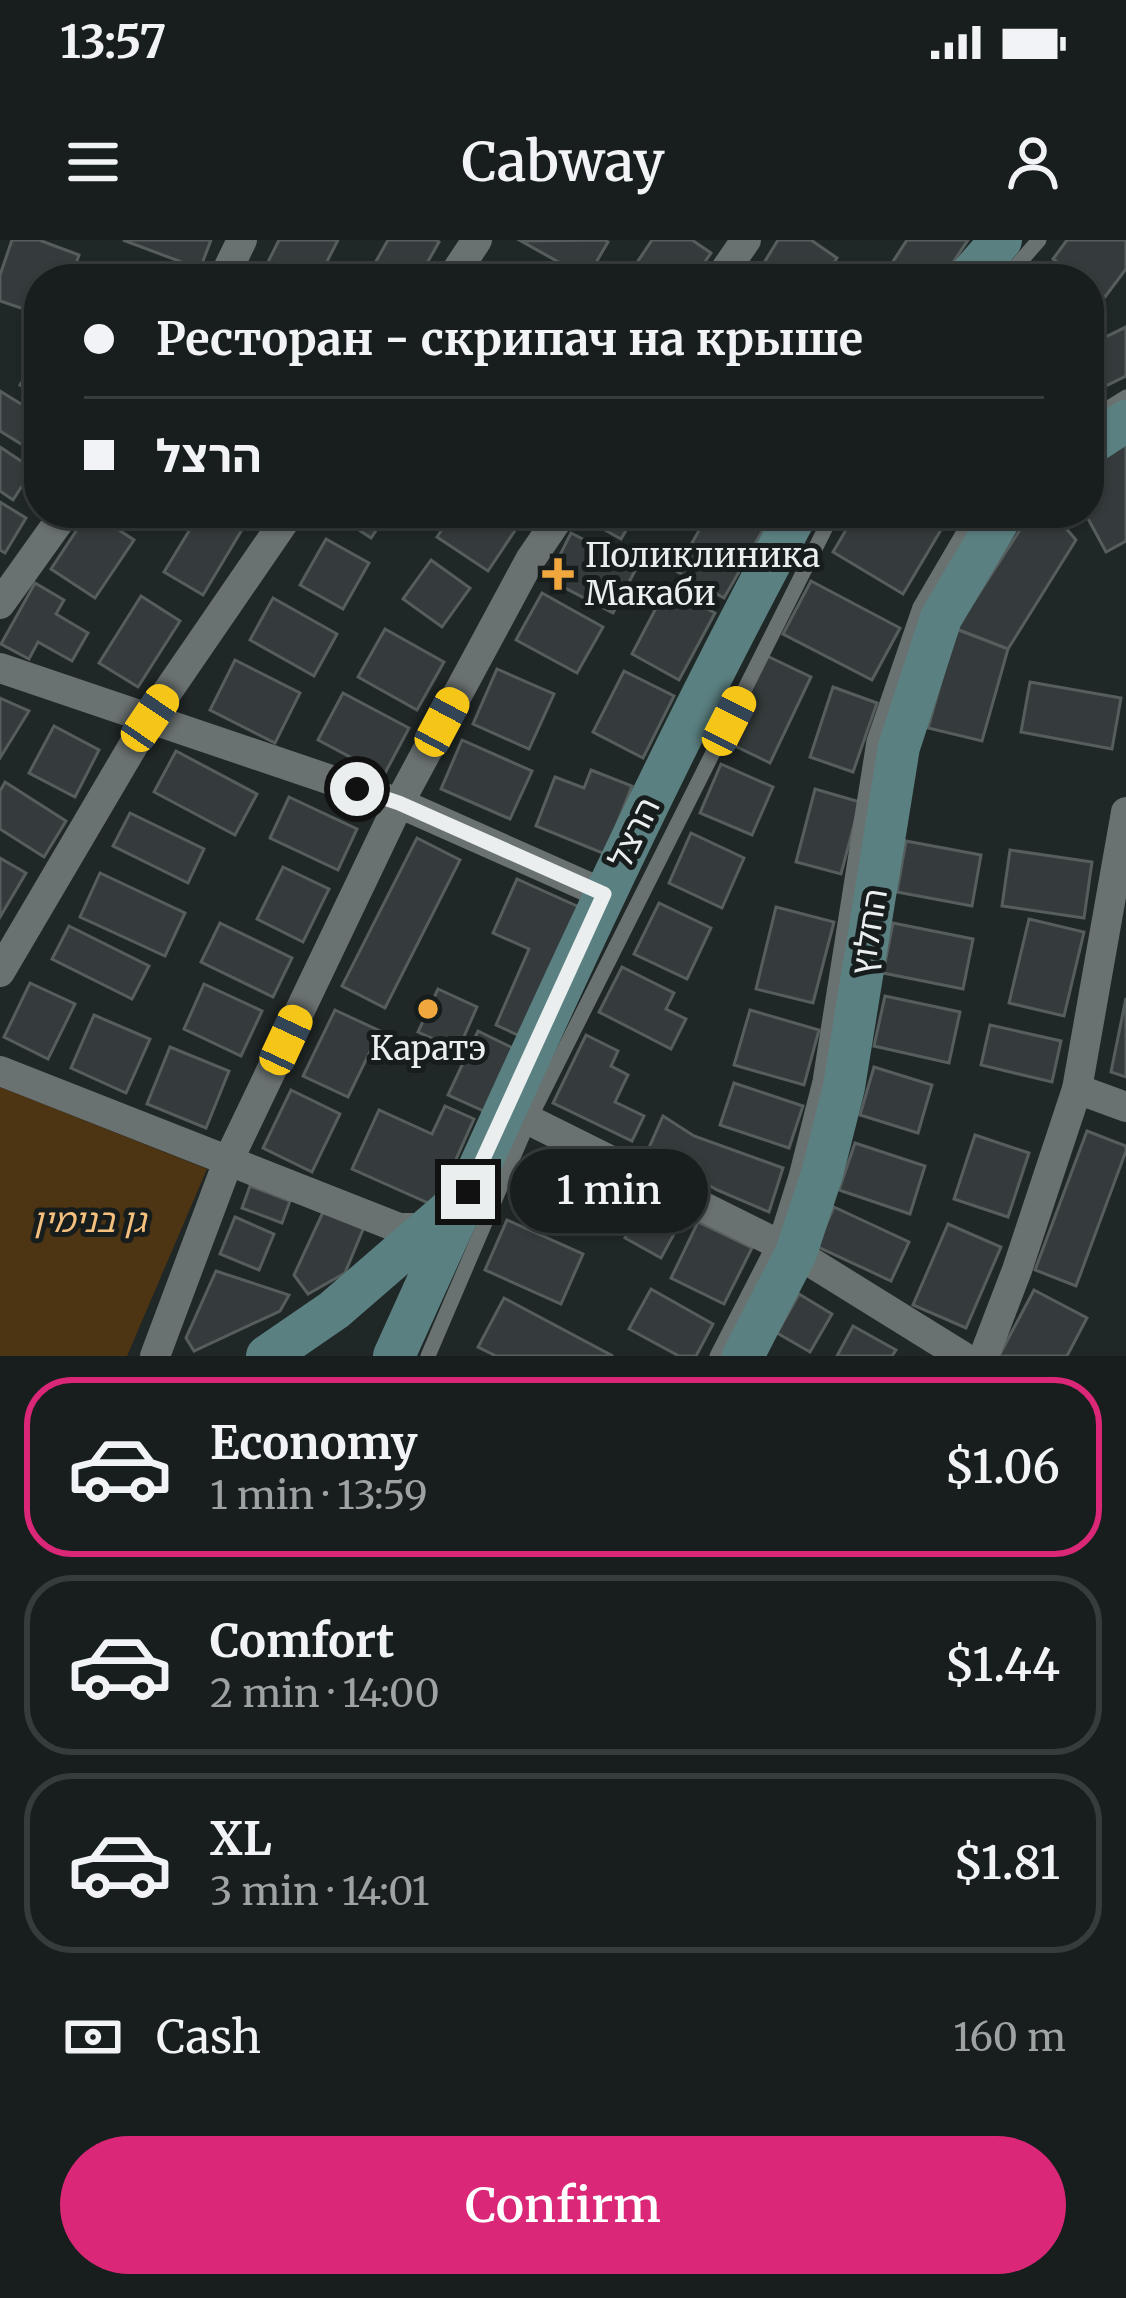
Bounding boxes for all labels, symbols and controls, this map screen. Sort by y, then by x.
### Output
text: 13:57 [60,14,166,70]
text: Cabway [461,128,665,196]
icon: menu [60,129,126,195]
icon: person [1000,129,1066,195]
text: Ресторан - скрипач на крыше [156,311,863,367]
text: הרצל [156,428,262,484]
place label: Поликлиника Макаби [585,535,820,614]
marker: Поликлиника Макаби [542,558,574,590]
car [115,678,185,758]
car [697,681,761,761]
car [409,682,475,762]
route start [330,762,384,816]
street label: הרצל [599,791,669,875]
street label: החלוץ [842,886,896,978]
marker: Каратэ [415,996,441,1022]
car [254,1000,318,1080]
place label: Каратэ [370,1028,486,1069]
callout: 1 min [510,1150,708,1234]
route end [441,1165,495,1219]
text: 1 min [557,1166,661,1215]
park label: גן בנימין [32,1200,148,1241]
icon: car [66,1413,174,1521]
text: Economy [210,1415,418,1471]
text: $1.06 [944,1439,1060,1495]
text: 1 min · 13:59 [210,1471,428,1520]
icon: car [66,1611,174,1719]
text: Comfort [210,1613,394,1669]
text: $1.44 [945,1637,1060,1693]
text: 2 min · 14:00 [210,1669,440,1718]
icon: car [66,1809,174,1917]
text: XL [210,1811,272,1867]
text: $1.81 [953,1835,1060,1891]
text: 3 min · 14:01 [210,1867,430,1916]
icon: cash [60,2004,126,2070]
text: Cash [156,2009,261,2065]
text: 160 m [953,2013,1066,2062]
button: Confirm [60,2136,1066,2274]

